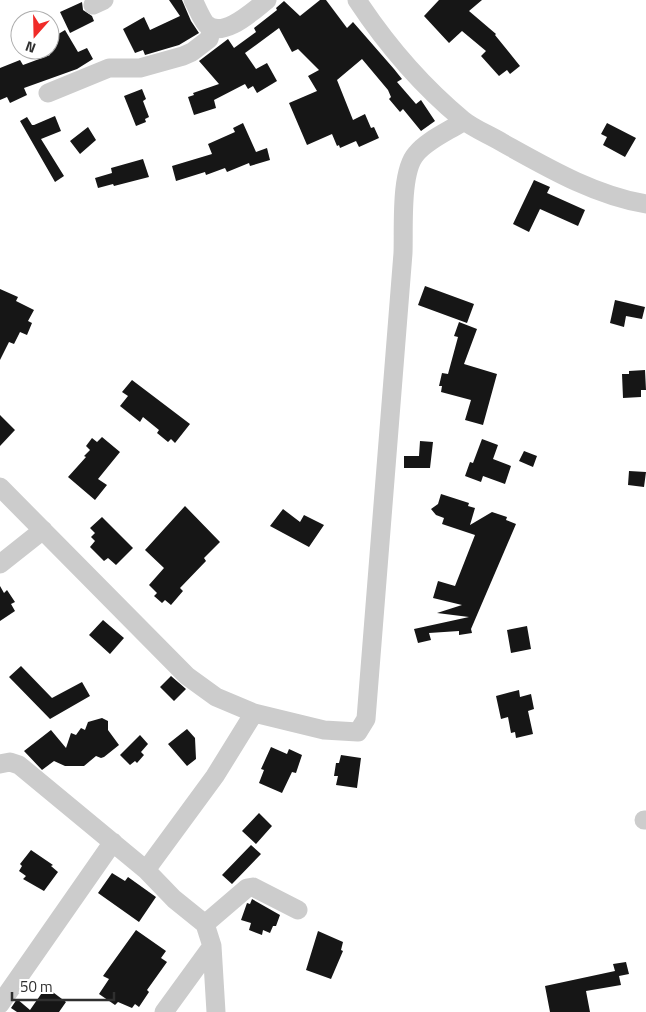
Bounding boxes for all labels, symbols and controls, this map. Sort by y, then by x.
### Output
north arrow [10,10,60,60]
text: N [22,36,39,59]
scale bar [12,970,115,1002]
text: 50 m [20,975,53,998]

